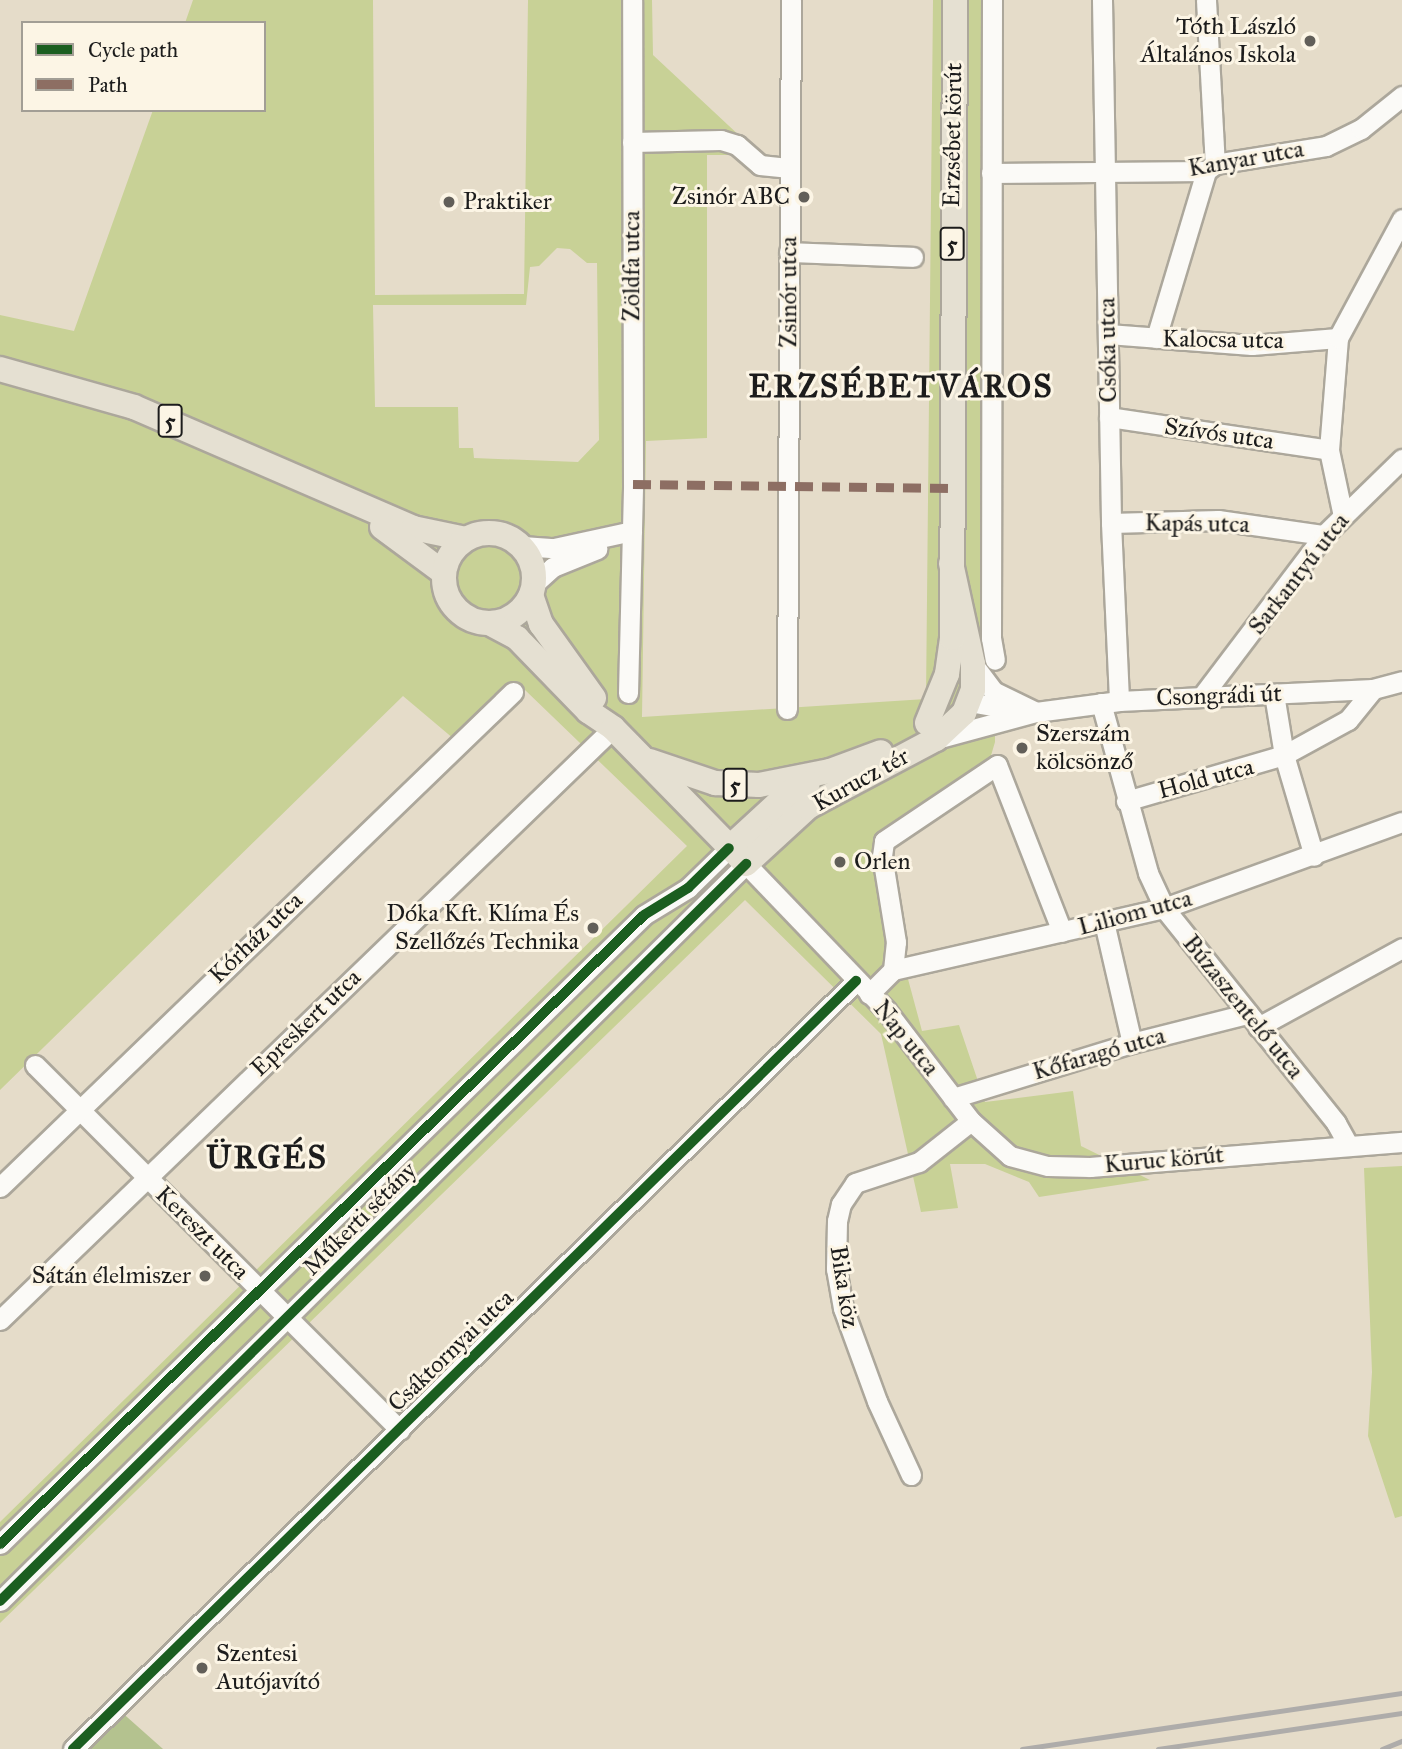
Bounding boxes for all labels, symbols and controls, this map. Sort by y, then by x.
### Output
place label: Tóth László Általános Iskola [1141,13,1296,69]
legend [21,21,266,112]
marker: Tóth László Általános Iskola [1302,33,1318,49]
text: Cycle path [88,37,178,63]
street label: Erzsébet körút [937,62,969,208]
text: Path [88,72,128,98]
street label: Kanyar utca [1186,135,1306,183]
place label: Zsinór ABC [672,183,790,211]
place label: Praktiker [463,188,552,216]
marker: Zsinór ABC [796,189,812,205]
marker: Praktiker [441,194,457,210]
street label: Zöldfa utca [618,211,646,321]
road number: 5 [938,224,966,264]
street label: Zsinór utca [775,236,803,348]
street label: Csóka utca [1093,297,1123,403]
street label: Kalocsa utca [1162,325,1284,355]
district label: ERZSÉBETVÁROS [750,368,1052,406]
road number: 5 [156,402,184,440]
street label: Szívós utca [1162,412,1276,456]
street label: Sarkantyú utca [1243,508,1355,640]
street label: Kapás utca [1144,509,1250,539]
street label: Csongrádi út [1156,679,1282,713]
place label: Szerszám kölcsönző [1036,720,1133,776]
marker: Szerszám kölcsönző [1014,740,1030,756]
street label: Kurucz tér [808,742,914,818]
street label: Hold utca [1155,752,1257,806]
road number: 5 [721,765,749,804]
place label: Orlen [854,848,911,876]
marker: Orlen [832,854,848,870]
street label: Liliom utca [1075,884,1195,942]
street label: Kórház utca [203,886,309,990]
place label: Dóka Kft. Klíma És Szellőzés Technika [386,900,579,956]
marker: Dóka Kft. Klíma És Szellőzés Technika [585,920,601,936]
street label: Búzaszentelő utca [1176,929,1310,1085]
street label: Epreskert utca [245,963,367,1083]
street label: Nap utca [867,994,945,1082]
street label: Kőfaragó utca [1029,1021,1169,1087]
district label: ÜRGÉS [207,1139,327,1177]
street label: Kuruc körút [1103,1140,1225,1180]
street label: Műkerti sétány [297,1156,423,1282]
street label: Kereszt utca [149,1180,255,1286]
street label: Bika köz [823,1244,865,1330]
place label: Sátán élelmiszer [32,1262,191,1290]
marker: Sátán élelmiszer [197,1268,213,1284]
street label: Csáktornyai utca [382,1284,520,1418]
place label: Szentesi Autójavító [216,1640,320,1696]
marker: Szentesi Autójavító [194,1660,210,1676]

